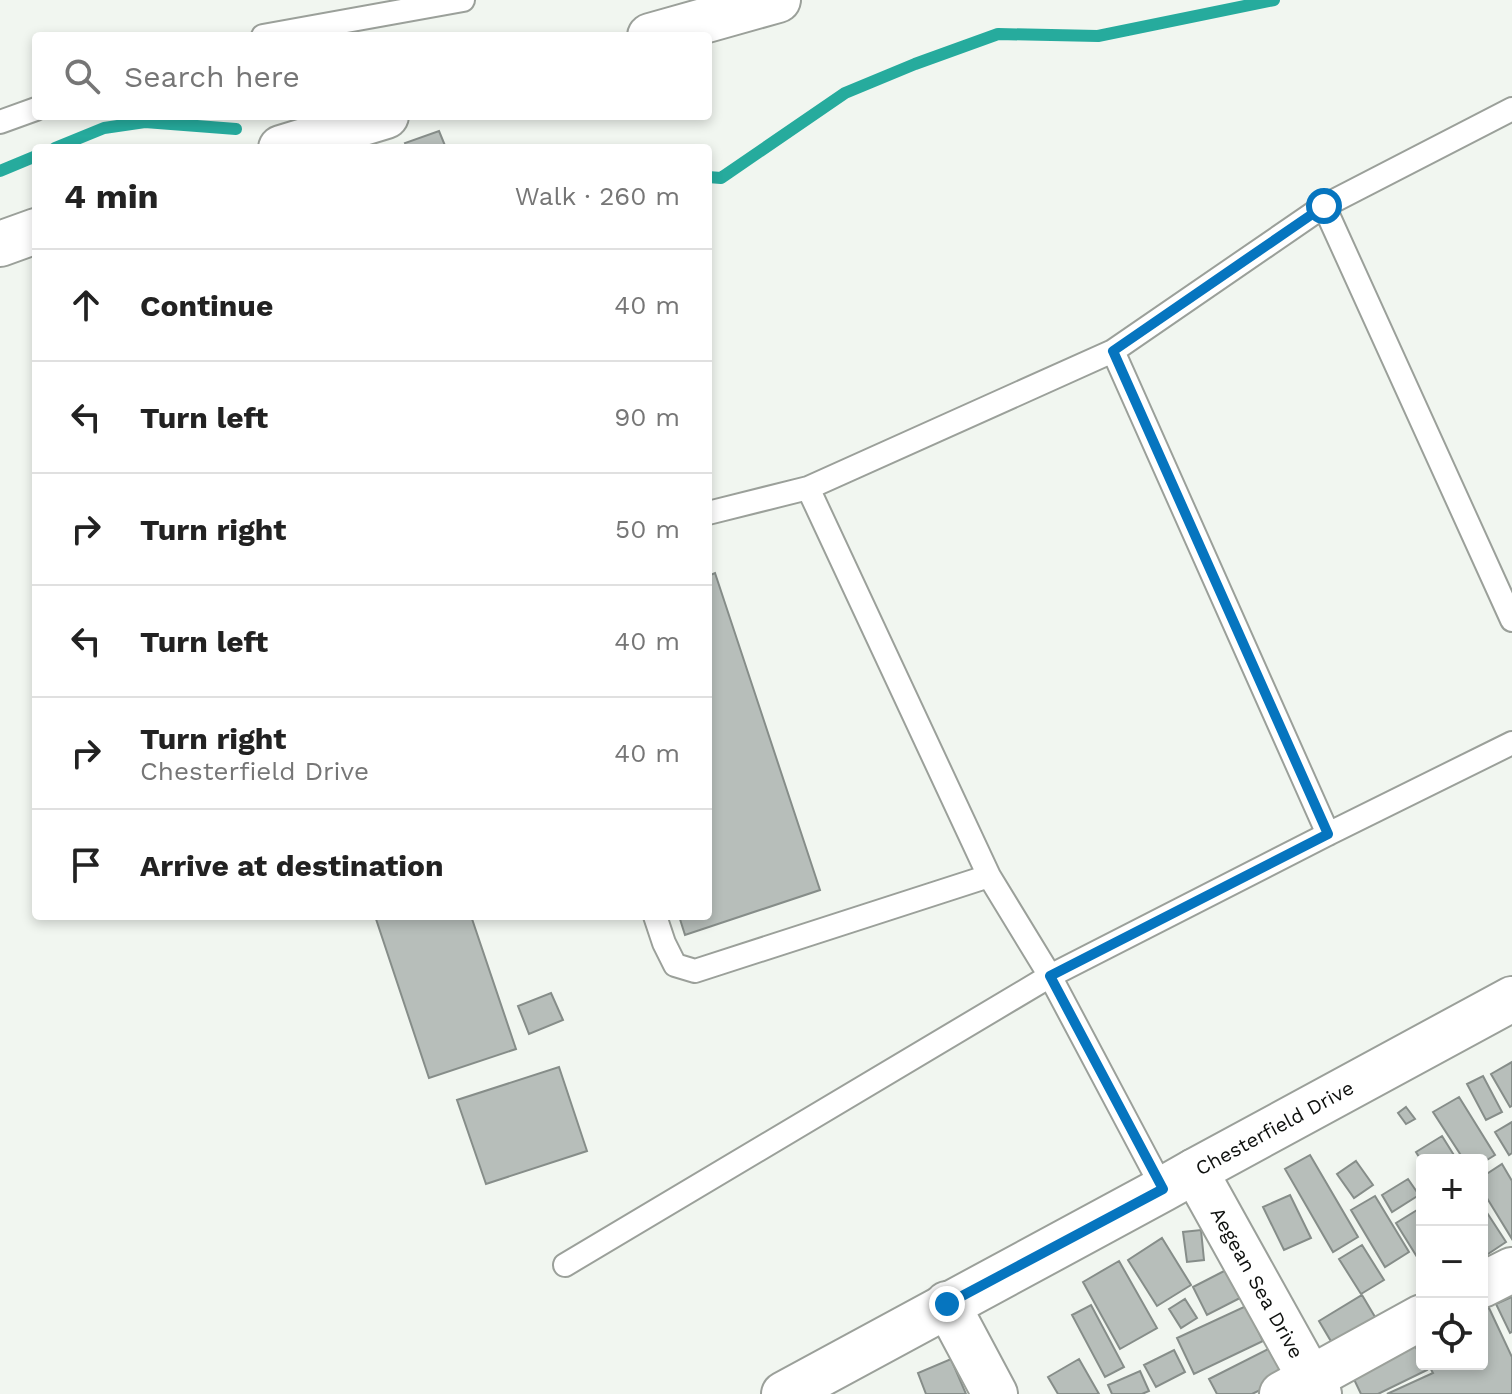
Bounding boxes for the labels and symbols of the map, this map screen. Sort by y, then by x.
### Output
route start [1306,188,1342,224]
street label: Chesterfield Drive [1191,1075,1358,1180]
street label: Aegean Sea Drive [1206,1203,1309,1363]
route end [929,1286,965,1322]

